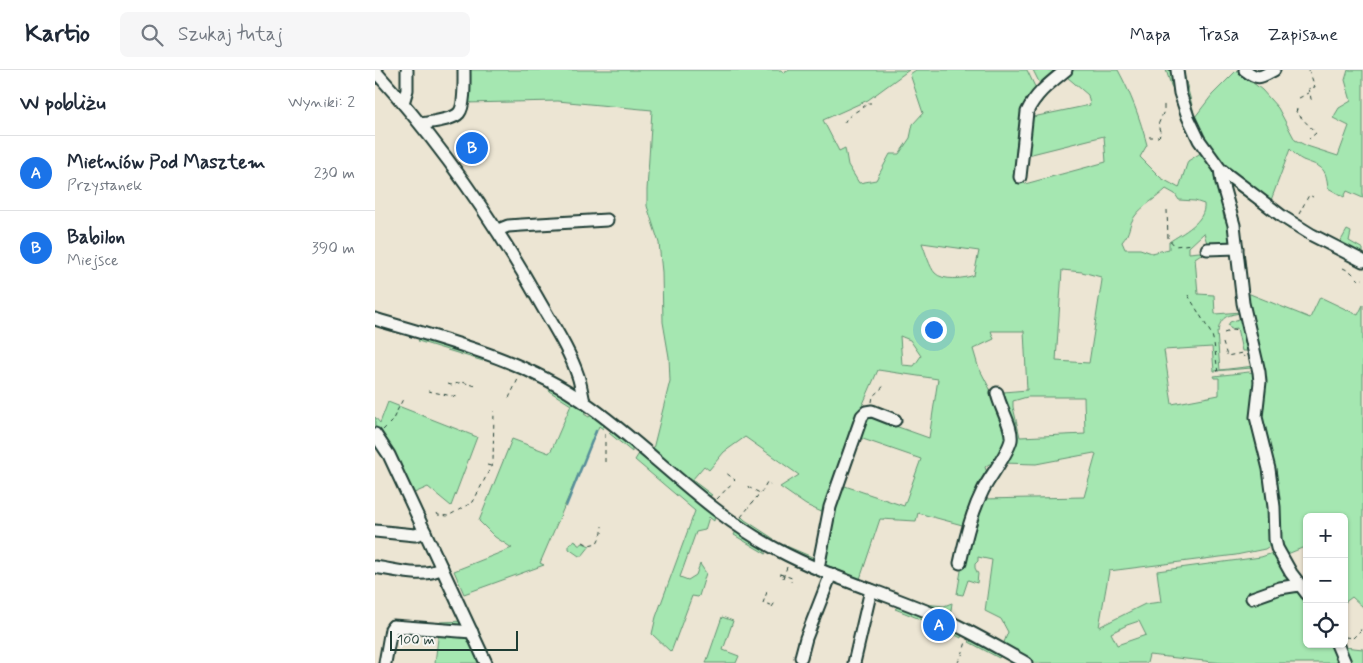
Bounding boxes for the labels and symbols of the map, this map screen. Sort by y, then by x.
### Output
pin: B [456,129,488,167]
your location [921,317,947,343]
pin: A [923,606,955,644]
scale bar [390,628,517,651]

